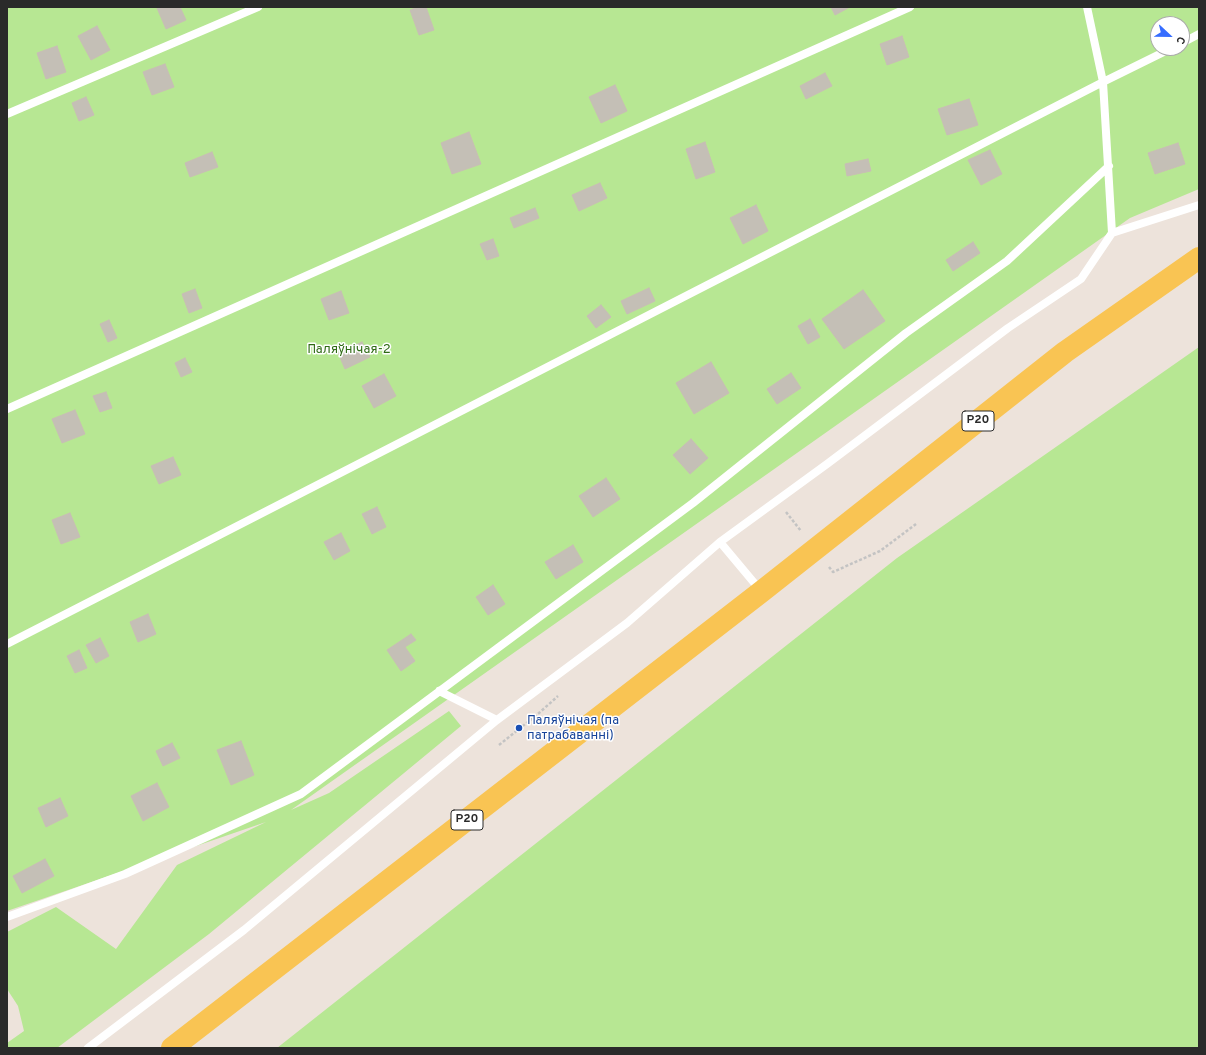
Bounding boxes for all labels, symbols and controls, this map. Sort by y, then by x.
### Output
north arrow [1150,16,1190,56]
text: С [1172,34,1188,46]
park label: Паляўнічая-2 [307,342,391,358]
road number: Р20 [962,411,994,431]
place label: Паляўнічая (па патрабаванні) [527,713,619,744]
marker: Паляўнічая (па патрабаванні) [514,723,524,733]
road number: Р20 [451,810,483,830]

